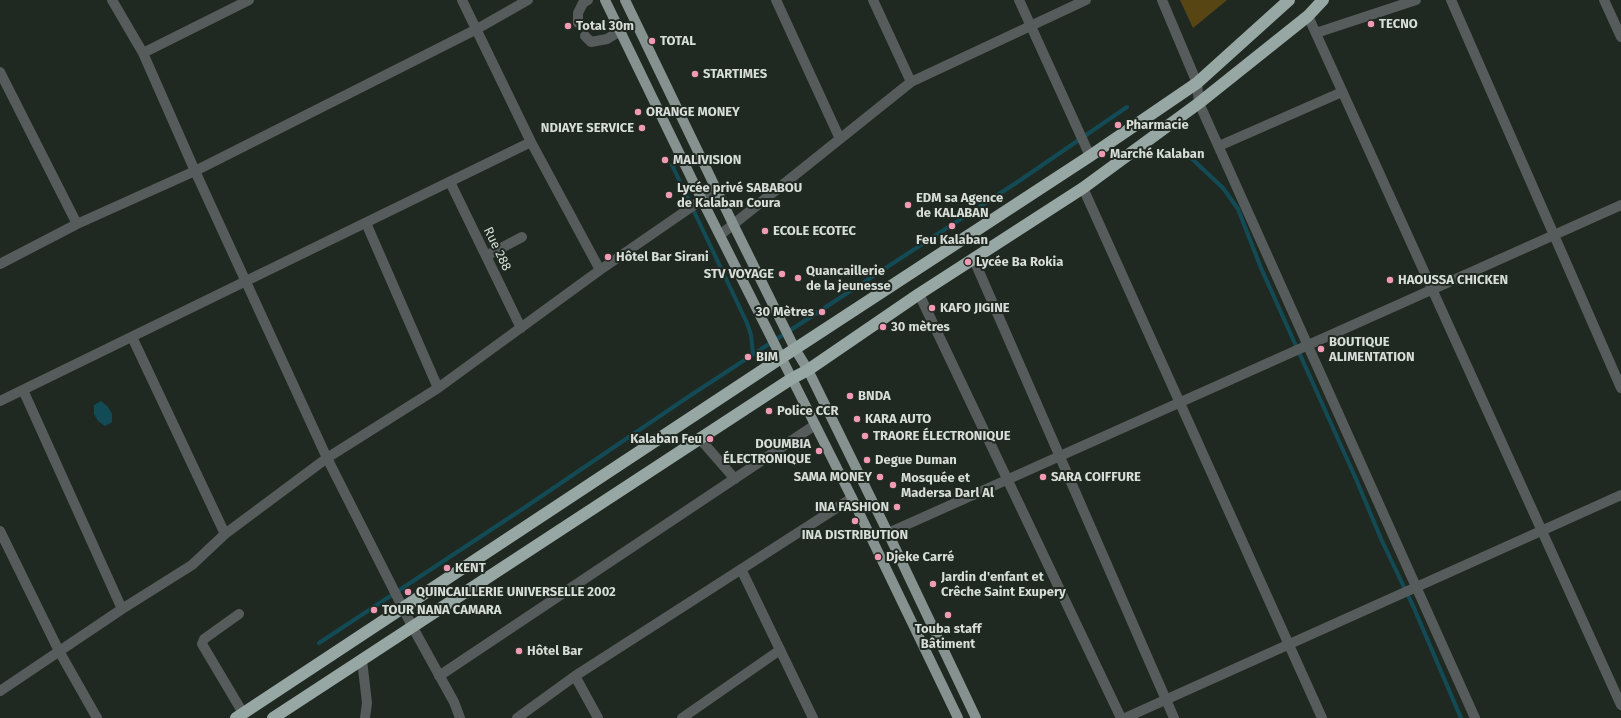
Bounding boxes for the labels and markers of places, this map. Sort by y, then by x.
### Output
place label: TECNO [1379,16,1418,32]
place label: Total 30m [576,18,634,34]
marker: TECNO [1366,19,1376,29]
marker: Total 30m [563,21,573,31]
place label: TOTAL [660,33,696,49]
marker: TOTAL [647,36,657,46]
place label: STARTIMES [703,66,767,82]
marker: STARTIMES [690,69,700,79]
place label: ORANGE MONEY [646,104,740,120]
marker: ORANGE MONEY [633,107,643,117]
place label: Pharmacie [1126,117,1189,133]
place label: NDIAYE SERVICE [541,120,634,136]
marker: Pharmacie [1113,120,1123,130]
marker: NDIAYE SERVICE [637,123,647,133]
place label: Marché Kalaban [1110,146,1204,162]
marker: Marché Kalaban [1097,149,1107,159]
place label: MALIVISION [673,152,741,168]
marker: MALIVISION [660,155,670,165]
place label: Lycée privé SABABOU de Kalaban Coura [677,180,802,211]
marker: Lycée privé SABABOU de Kalaban Coura [664,190,674,200]
place label: EDM sa Agence de KALABAN [916,190,1003,221]
marker: EDM sa Agence de KALABAN [903,200,913,210]
marker: Feu Kalaban [947,221,957,231]
place label: ECOLE ECOTEC [773,223,856,239]
marker: ECOLE ECOTEC [760,226,770,236]
place label: Feu Kalaban [916,232,988,248]
place label: Hôtel Bar Sirani [616,249,709,265]
marker: Hôtel Bar Sirani [603,252,613,262]
place label: Lycée Ba Rokia [976,254,1063,270]
marker: Lycée Ba Rokia [963,257,973,267]
place label: Quancaillerie de la jeunesse [806,263,891,294]
place label: STV VOYAGE [704,266,774,282]
marker: STV VOYAGE [777,269,787,279]
place label: HAOUSSA CHICKEN [1398,272,1508,288]
marker: Quancaillerie de la jeunesse [793,273,803,283]
marker: HAOUSSA CHICKEN [1385,275,1395,285]
place label: KAFO JIGINE [940,300,1010,316]
marker: KAFO JIGINE [927,303,937,313]
place label: 30 Mètres [756,304,814,320]
marker: 30 Mètres [817,307,827,317]
place label: 30 mètres [891,319,950,335]
marker: 30 mètres [878,322,888,332]
place label: BOUTIQUE ALIMENTATION [1329,334,1415,365]
marker: BOUTIQUE ALIMENTATION [1316,344,1326,354]
place label: BIM [756,349,778,365]
marker: BIM [743,352,753,362]
place label: BNDA [858,388,891,404]
marker: BNDA [845,391,855,401]
place label: Police CCR [777,403,838,419]
marker: Police CCR [764,406,774,416]
place label: KARA AUTO [865,411,931,427]
marker: KARA AUTO [852,414,862,424]
place label: TRAORE ÉLECTRONIQUE [873,428,1011,444]
place label: Kalaban Feu [630,431,702,447]
marker: TRAORE ÉLECTRONIQUE [860,431,870,441]
marker: Kalaban Feu [705,434,715,444]
place label: DOUMBIA ÉLECTRONIQUE [723,436,811,467]
marker: DOUMBIA ÉLECTRONIQUE [814,446,824,456]
place label: Degue Duman [875,452,957,468]
marker: Degue Duman [862,455,872,465]
place label: SAMA MONEY [794,469,872,485]
place label: SARA COIFFURE [1051,469,1141,485]
place label: Mosquée et Madersa Darl Al [901,470,994,501]
marker: SAMA MONEY [875,472,885,482]
marker: SARA COIFFURE [1038,472,1048,482]
marker: Mosquée et Madersa Darl Al [888,480,898,490]
place label: INA FASHION [815,499,889,515]
marker: INA FASHION [892,502,902,512]
marker: INA DISTRIBUTION [850,516,860,526]
place label: INA DISTRIBUTION [802,527,908,543]
place label: Djeke Carré [886,549,954,565]
marker: Djeke Carré [873,552,883,562]
place label: KENT [455,560,486,576]
marker: KENT [442,563,452,573]
place label: Jardin d'enfant et Crêche Saint Exupery [941,569,1066,600]
marker: Jardin d'enfant et Crêche Saint Exupery [928,579,938,589]
place label: QUINCAILLERIE UNIVERSELLE 2002 [416,584,616,600]
marker: QUINCAILLERIE UNIVERSELLE 2002 [403,587,413,597]
place label: TOUR NANA CAMARA [382,602,501,618]
marker: TOUR NANA CAMARA [369,605,379,615]
marker: Touba staff Bâtiment [943,610,953,620]
place label: Touba staff Bâtiment [915,621,981,652]
place label: Hôtel Bar [527,643,583,659]
marker: Hôtel Bar [514,646,524,656]

